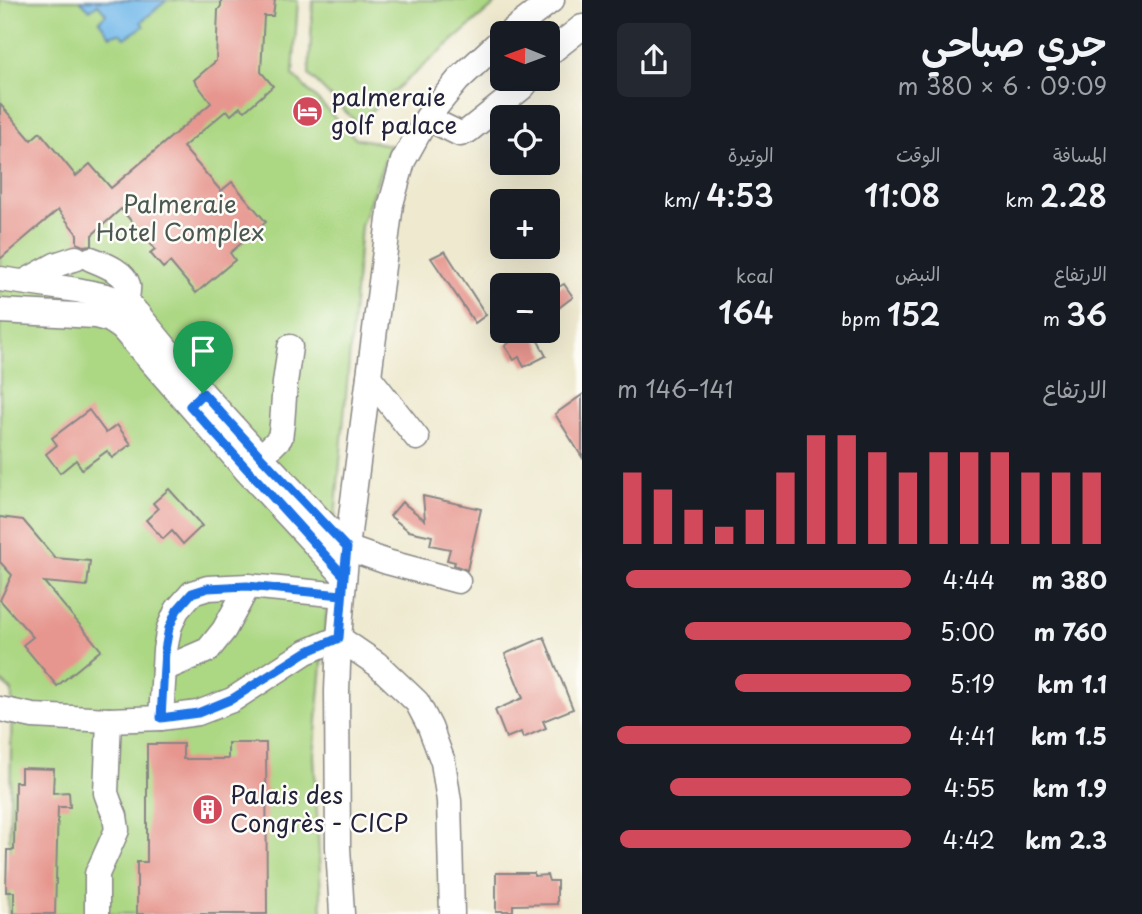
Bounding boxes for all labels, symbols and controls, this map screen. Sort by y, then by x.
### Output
text: جري صباحي [921,13,1107,70]
north arrow [490,21,560,91]
map controls [490,21,560,343]
button: share [617,23,691,97]
text: 09:09 · 6 × 380 m [898,68,1107,103]
place label: palmeraie golf palace [331,78,457,142]
hotel icon: palmeraie golf palace [291,95,325,129]
button: locate [490,105,560,175]
text: الوتيرة [728,140,774,168]
text: الوقت [896,140,940,168]
text: المسافة [1053,140,1107,168]
text: 4:53 [706,172,774,217]
text: 11:08 [864,172,940,217]
text: 2.28 [1040,172,1107,217]
park label: Palmeraie Hotel Complex [96,185,264,249]
text: /km [664,185,706,213]
text: km [1005,185,1040,213]
button: + [490,189,560,259]
text: النبض [895,259,940,287]
text: الارتفاع [1054,259,1107,287]
text: kcal [736,261,774,289]
button: − [490,273,560,343]
text: 164 [718,289,774,334]
text: 152 [887,291,940,336]
text: 36 [1066,291,1107,336]
text: bpm [841,304,887,332]
text: m [1043,304,1066,332]
pin [173,321,233,393]
icon: arrive [184,332,222,370]
text: 141–146 m [617,371,734,406]
text: الارتفاع [1043,371,1107,406]
text: 4:44 [943,562,995,597]
text: 380 m [1032,562,1107,597]
text: 5:00 [940,614,995,649]
text: 760 m [1034,614,1107,649]
text: 5:19 [950,666,995,701]
text: 1.1 km [1037,666,1107,701]
text: 4:41 [949,718,995,753]
text: 1.5 km [1031,718,1107,753]
text: 4:55 [944,770,995,805]
text: 1.9 km [1032,770,1107,805]
place label: Palais des Congrès - CICP [230,776,408,840]
building icon: Palais des Congrès - CICP [190,793,224,827]
text: 4:42 [943,822,995,857]
text: 2.3 km [1025,822,1107,857]

